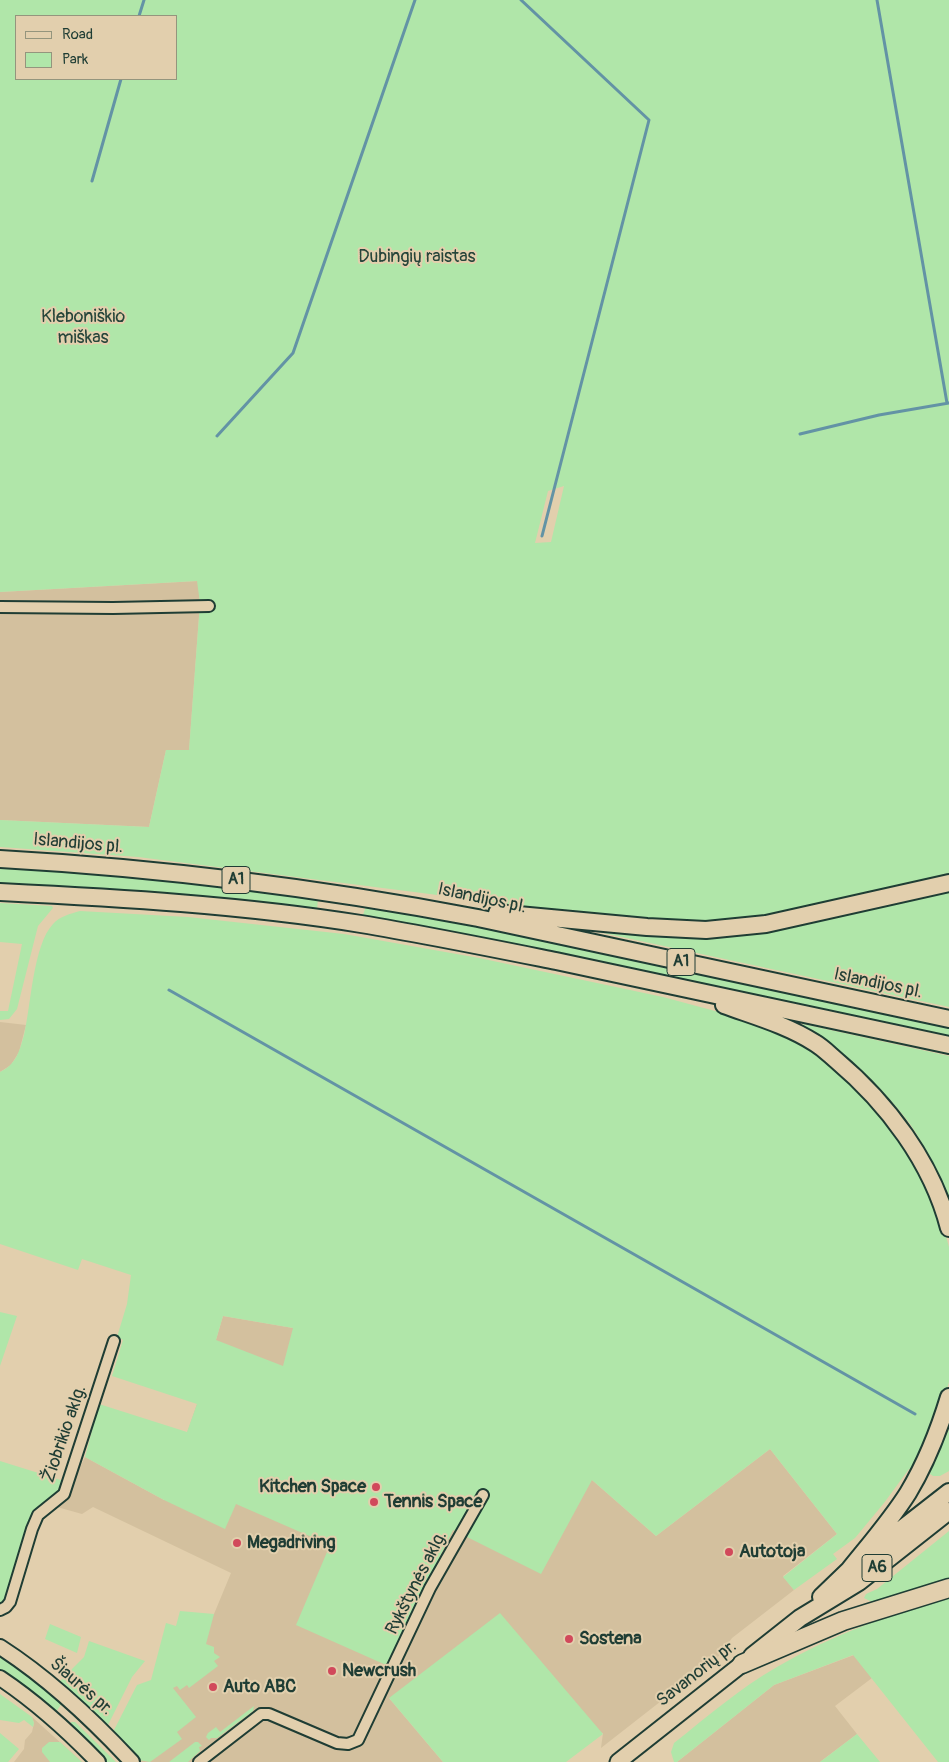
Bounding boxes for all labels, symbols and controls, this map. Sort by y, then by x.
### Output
legend [15,15,178,80]
text: Road [62,25,93,44]
text: Park [62,50,88,69]
park label: Dubingių raistas [358,246,476,268]
park label: Kleboniškio miškas [41,306,125,348]
street label: Islandijos pl. [32,829,124,859]
road number: A1 [222,866,250,894]
street label: Islandijos pl. [436,879,528,919]
road number: A1 [667,949,695,976]
street label: Islandijos pl. [832,964,924,1004]
street label: Žiobrikio aklg. [38,1382,92,1486]
place label: Kitchen Space [259,1476,366,1498]
marker: Kitchen Space [370,1481,382,1493]
place label: Tennis Space [384,1491,482,1513]
marker: Tennis Space [368,1496,380,1508]
street label: Rykštynės aklg. [382,1528,452,1638]
place label: Megadriving [247,1532,336,1554]
marker: Megadriving [231,1537,243,1549]
place label: Autotoja [739,1541,805,1563]
marker: Autotoja [723,1546,735,1558]
road number: A6 [862,1555,892,1582]
place label: Sostena [579,1628,642,1650]
marker: Sostena [563,1633,575,1645]
street label: Savanorių pr. [653,1636,741,1712]
street label: Šiaurės pr. [45,1654,117,1720]
place label: Newcrush [342,1660,416,1682]
marker: Newcrush [326,1665,338,1677]
place label: Auto ABC [223,1676,296,1698]
marker: Auto ABC [207,1681,219,1693]

